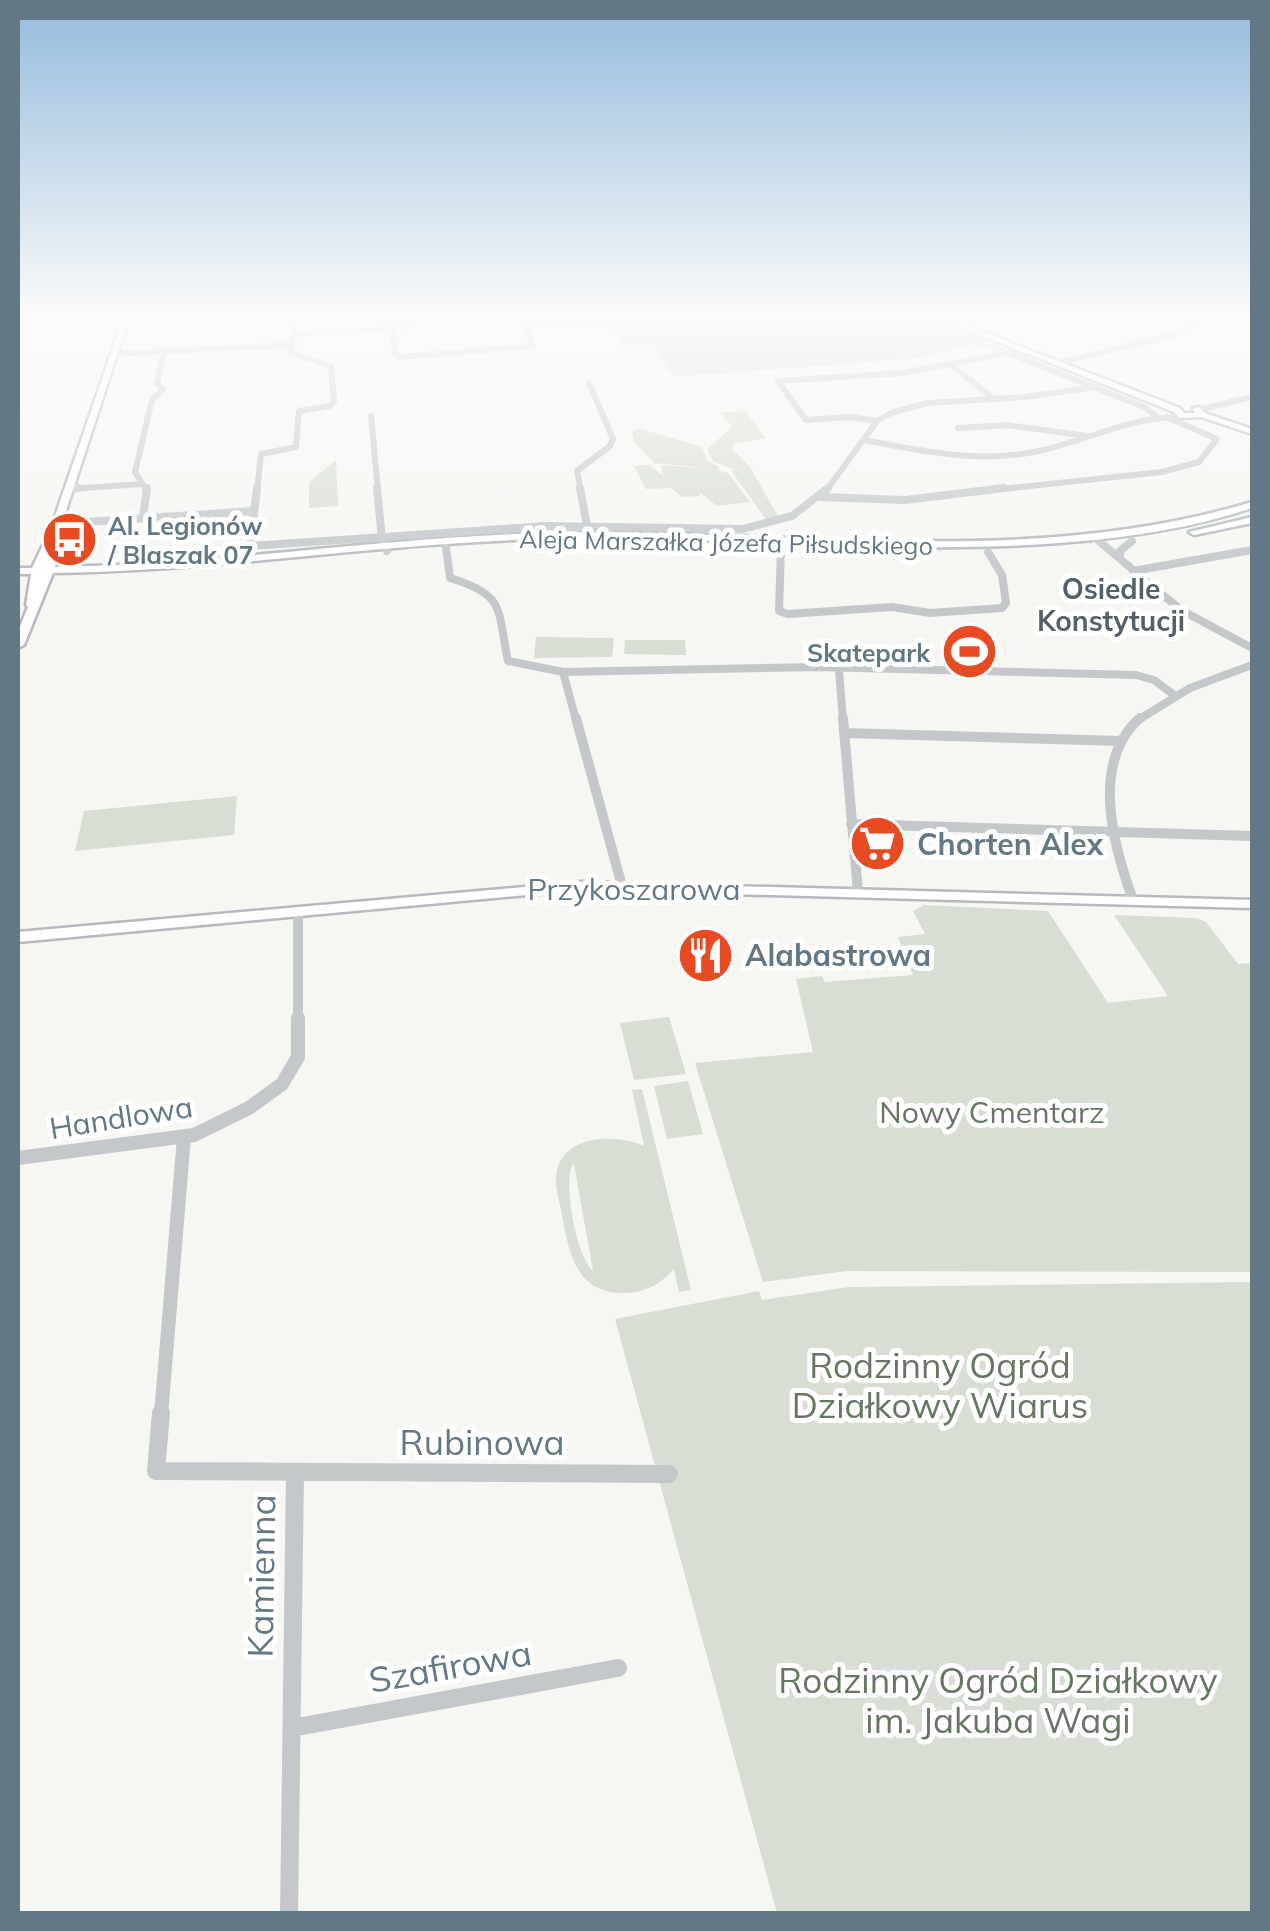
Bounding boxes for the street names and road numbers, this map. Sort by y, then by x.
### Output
street label: Aleja Marszałka Józefa Piłsudskiego [519,523,933,561]
street label: Przykoszarowa [527,870,741,908]
street label: Handlowa [47,1087,195,1147]
street label: Rubinowa [399,1420,565,1464]
street label: Kamienna [238,1494,284,1658]
street label: Szafirowa [365,1630,535,1702]

